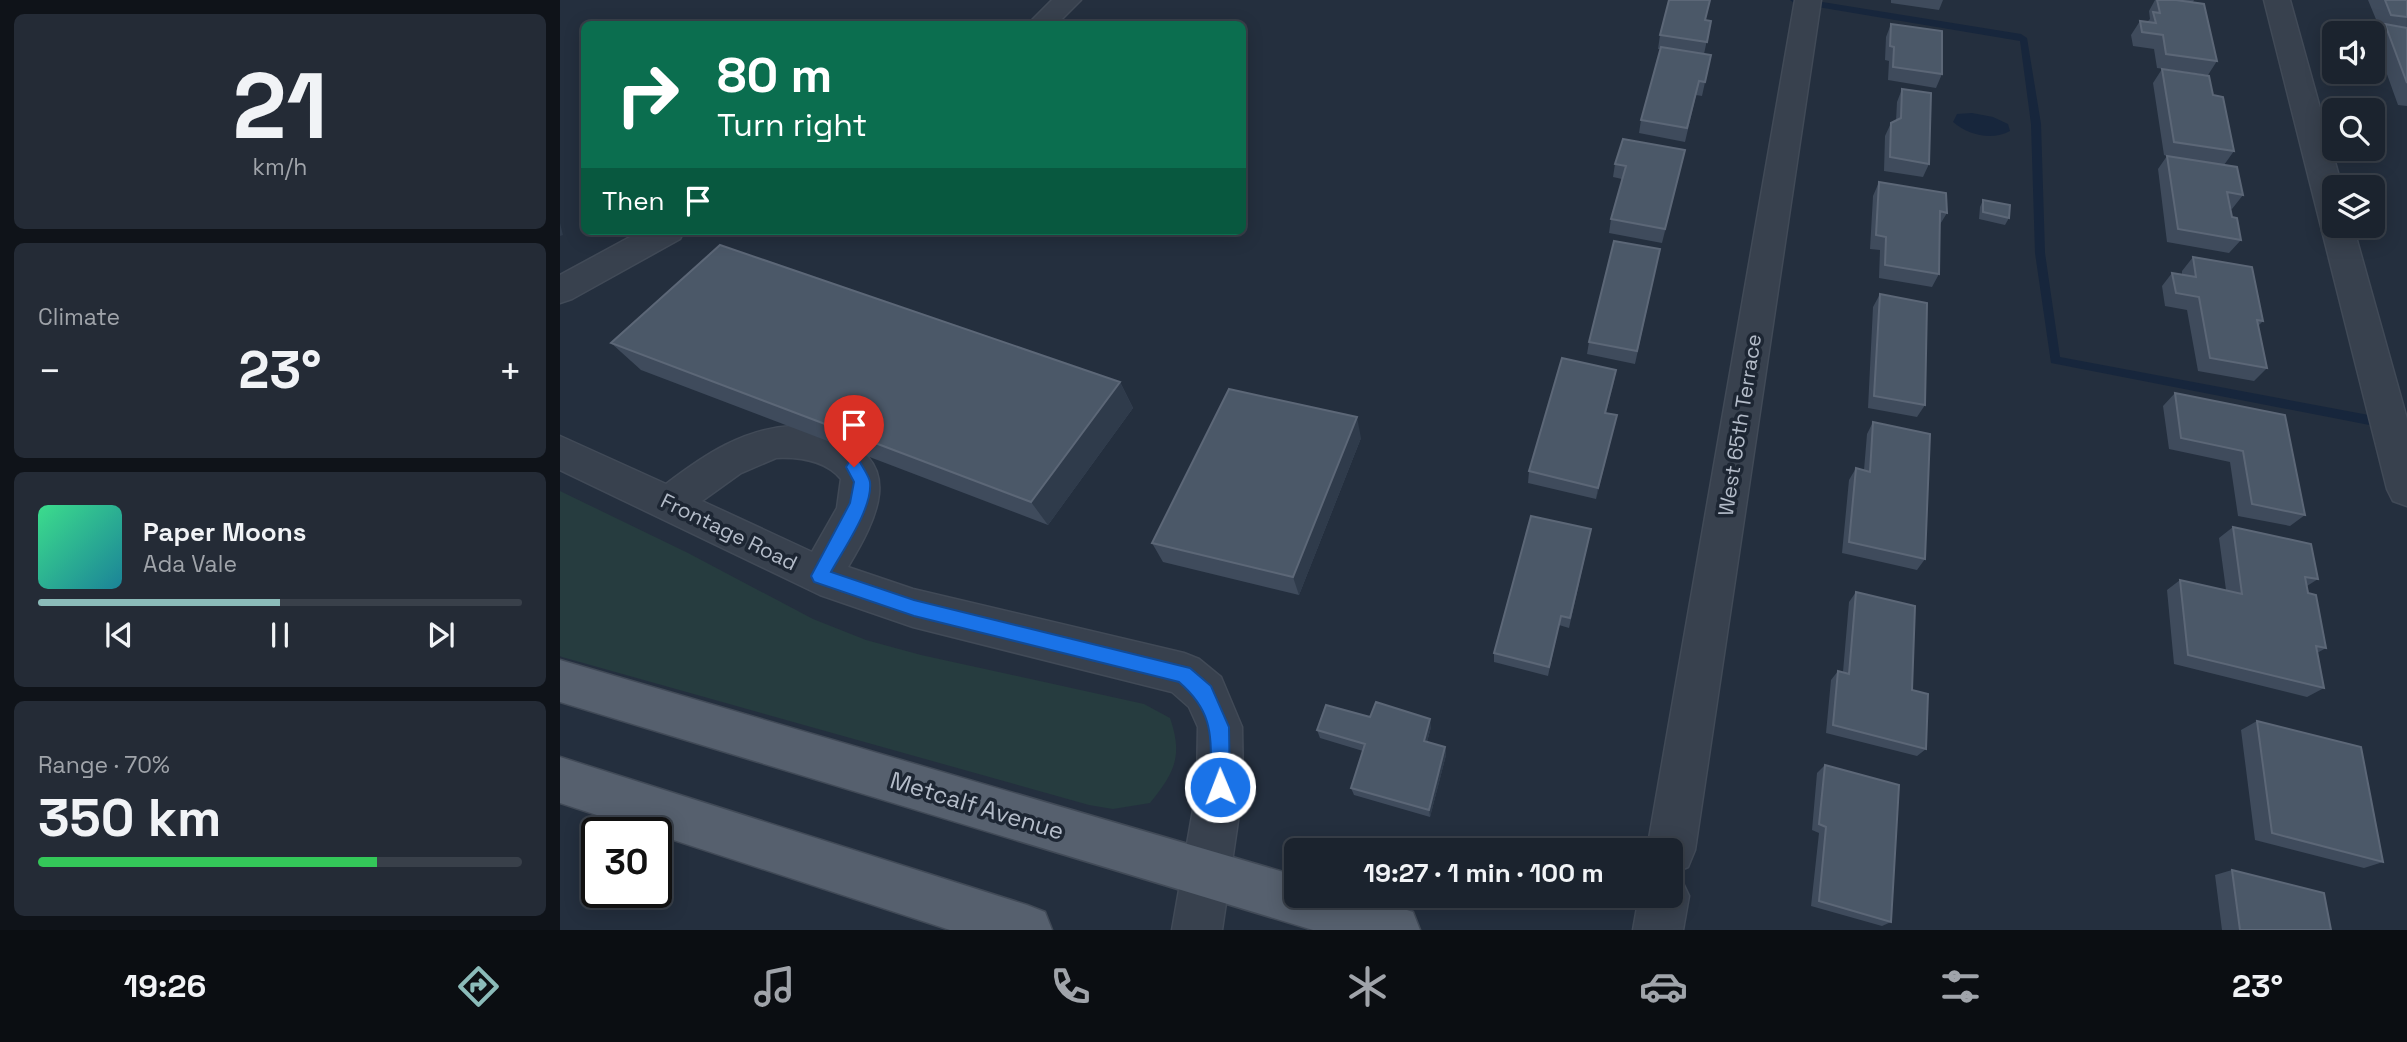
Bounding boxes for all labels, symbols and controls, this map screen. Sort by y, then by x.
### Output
map controls [2322,21,2385,238]
button: sound [2322,21,2385,84]
text: 80 m [717,44,832,106]
text: 21 [232,48,328,165]
icon: right [602,49,693,140]
button: search [2322,98,2385,161]
text: Turn right [717,105,867,145]
text: km/h [253,152,307,182]
button: layers [2322,175,2385,238]
icon: arrive [679,182,717,220]
text: Then [602,184,665,218]
text: Climate [38,302,120,332]
street label: West 65th Terrace [1712,332,1767,518]
text: 23° [239,337,322,403]
text: − [38,347,62,395]
text: + [498,347,522,395]
pin [824,395,884,467]
icon: arrive [835,406,873,444]
street label: Frontage Road [656,487,802,576]
text: Paper Moons [143,515,306,549]
text: Ada Vale [143,549,237,579]
icon: previous [100,616,138,654]
icon: pause [261,616,299,654]
icon: next [422,616,460,654]
text: Range · 70% [38,750,170,780]
position arrow [1183,750,1257,824]
street label: Metcalf Avenue [886,764,1068,847]
text: 350 km [38,785,221,851]
speed limit sign: 30 [581,817,672,908]
text: 19:27 · 1 min · 100 m [1363,856,1604,890]
icon: directions [454,962,503,1011]
icon: music [750,962,799,1011]
icon: phone [1046,962,1095,1011]
icon: climate [1343,962,1392,1011]
icon: car [1639,962,1688,1011]
icon: filters [1936,962,1985,1011]
text: 19:26 [124,966,206,1006]
text: 23° [2232,966,2283,1006]

